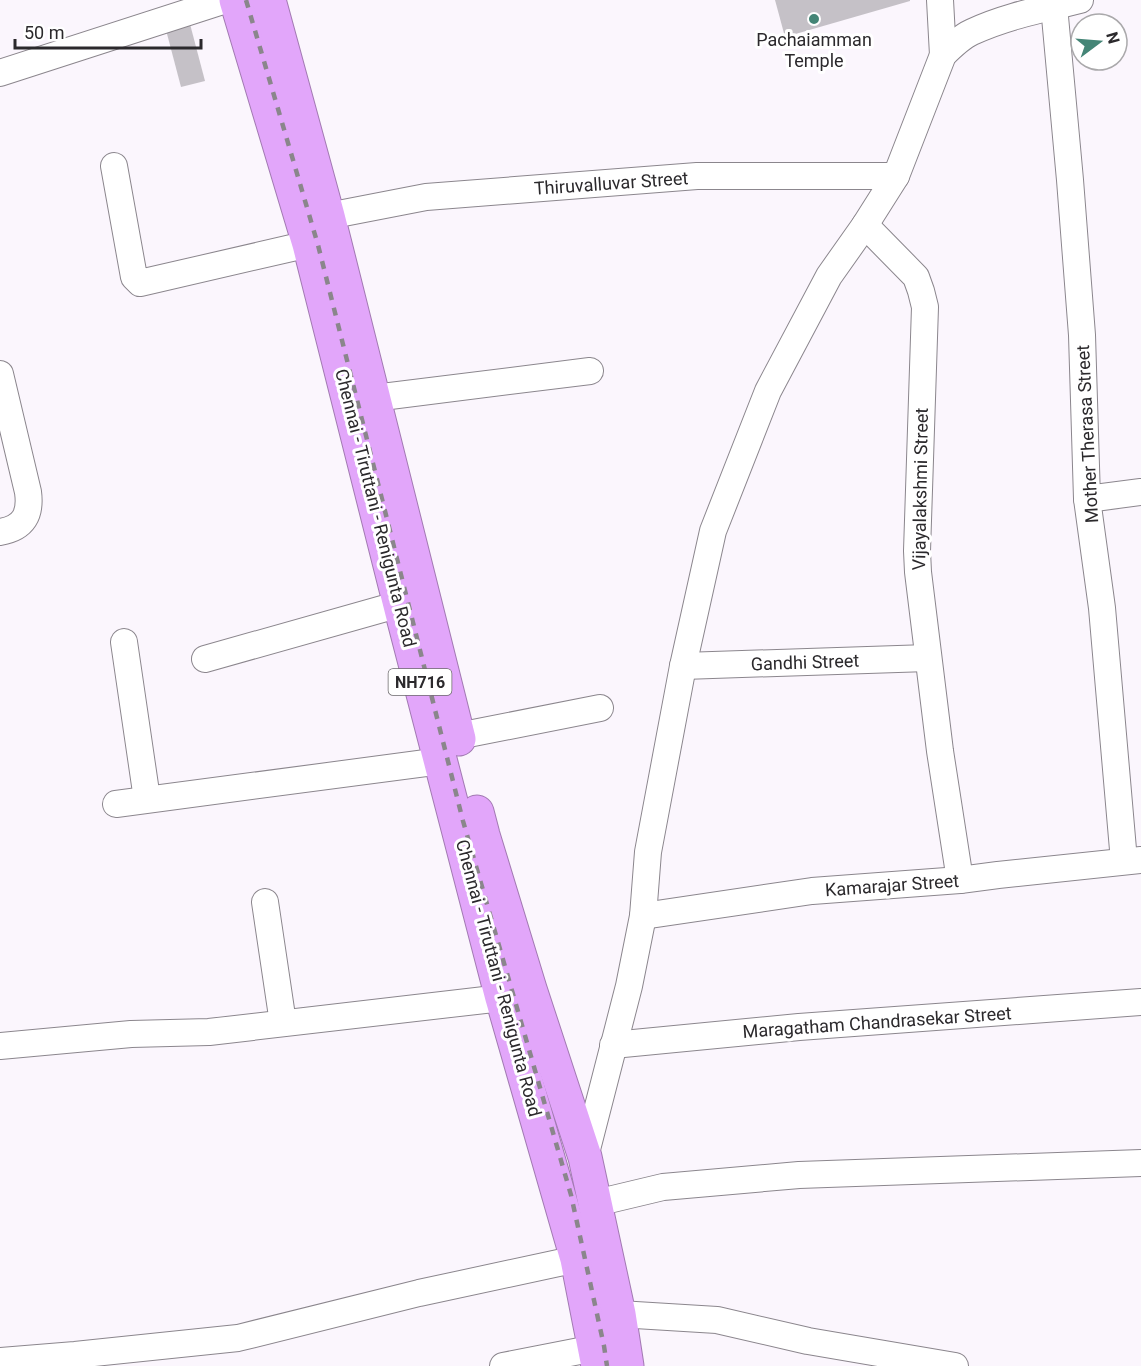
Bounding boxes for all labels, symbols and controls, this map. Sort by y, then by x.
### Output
scale bar [15,12,201,50]
marker: Pachaiamman Temple [807,12,821,26]
north arrow [1069,12,1129,72]
text: 50 m [24,22,64,43]
place label: Pachaiamman Temple [756,29,872,71]
text: N [1102,30,1124,46]
street label: Thiruvalluvar Street [533,167,689,199]
street label: Mother Therasa Street [1072,344,1102,524]
street label: Chennai - Tiruttani - Renigunta Road [331,367,421,649]
street label: Vijayalakshmi Street [908,407,932,570]
street label: Gandhi Street [750,650,860,674]
road number: NH716 [388,669,452,695]
street label: Chennai - Tiruttani - Renigunta Road [452,837,546,1119]
street label: Kamarajar Street [824,870,960,900]
street label: Maragatham Chandrasekar Street [742,1002,1012,1042]

